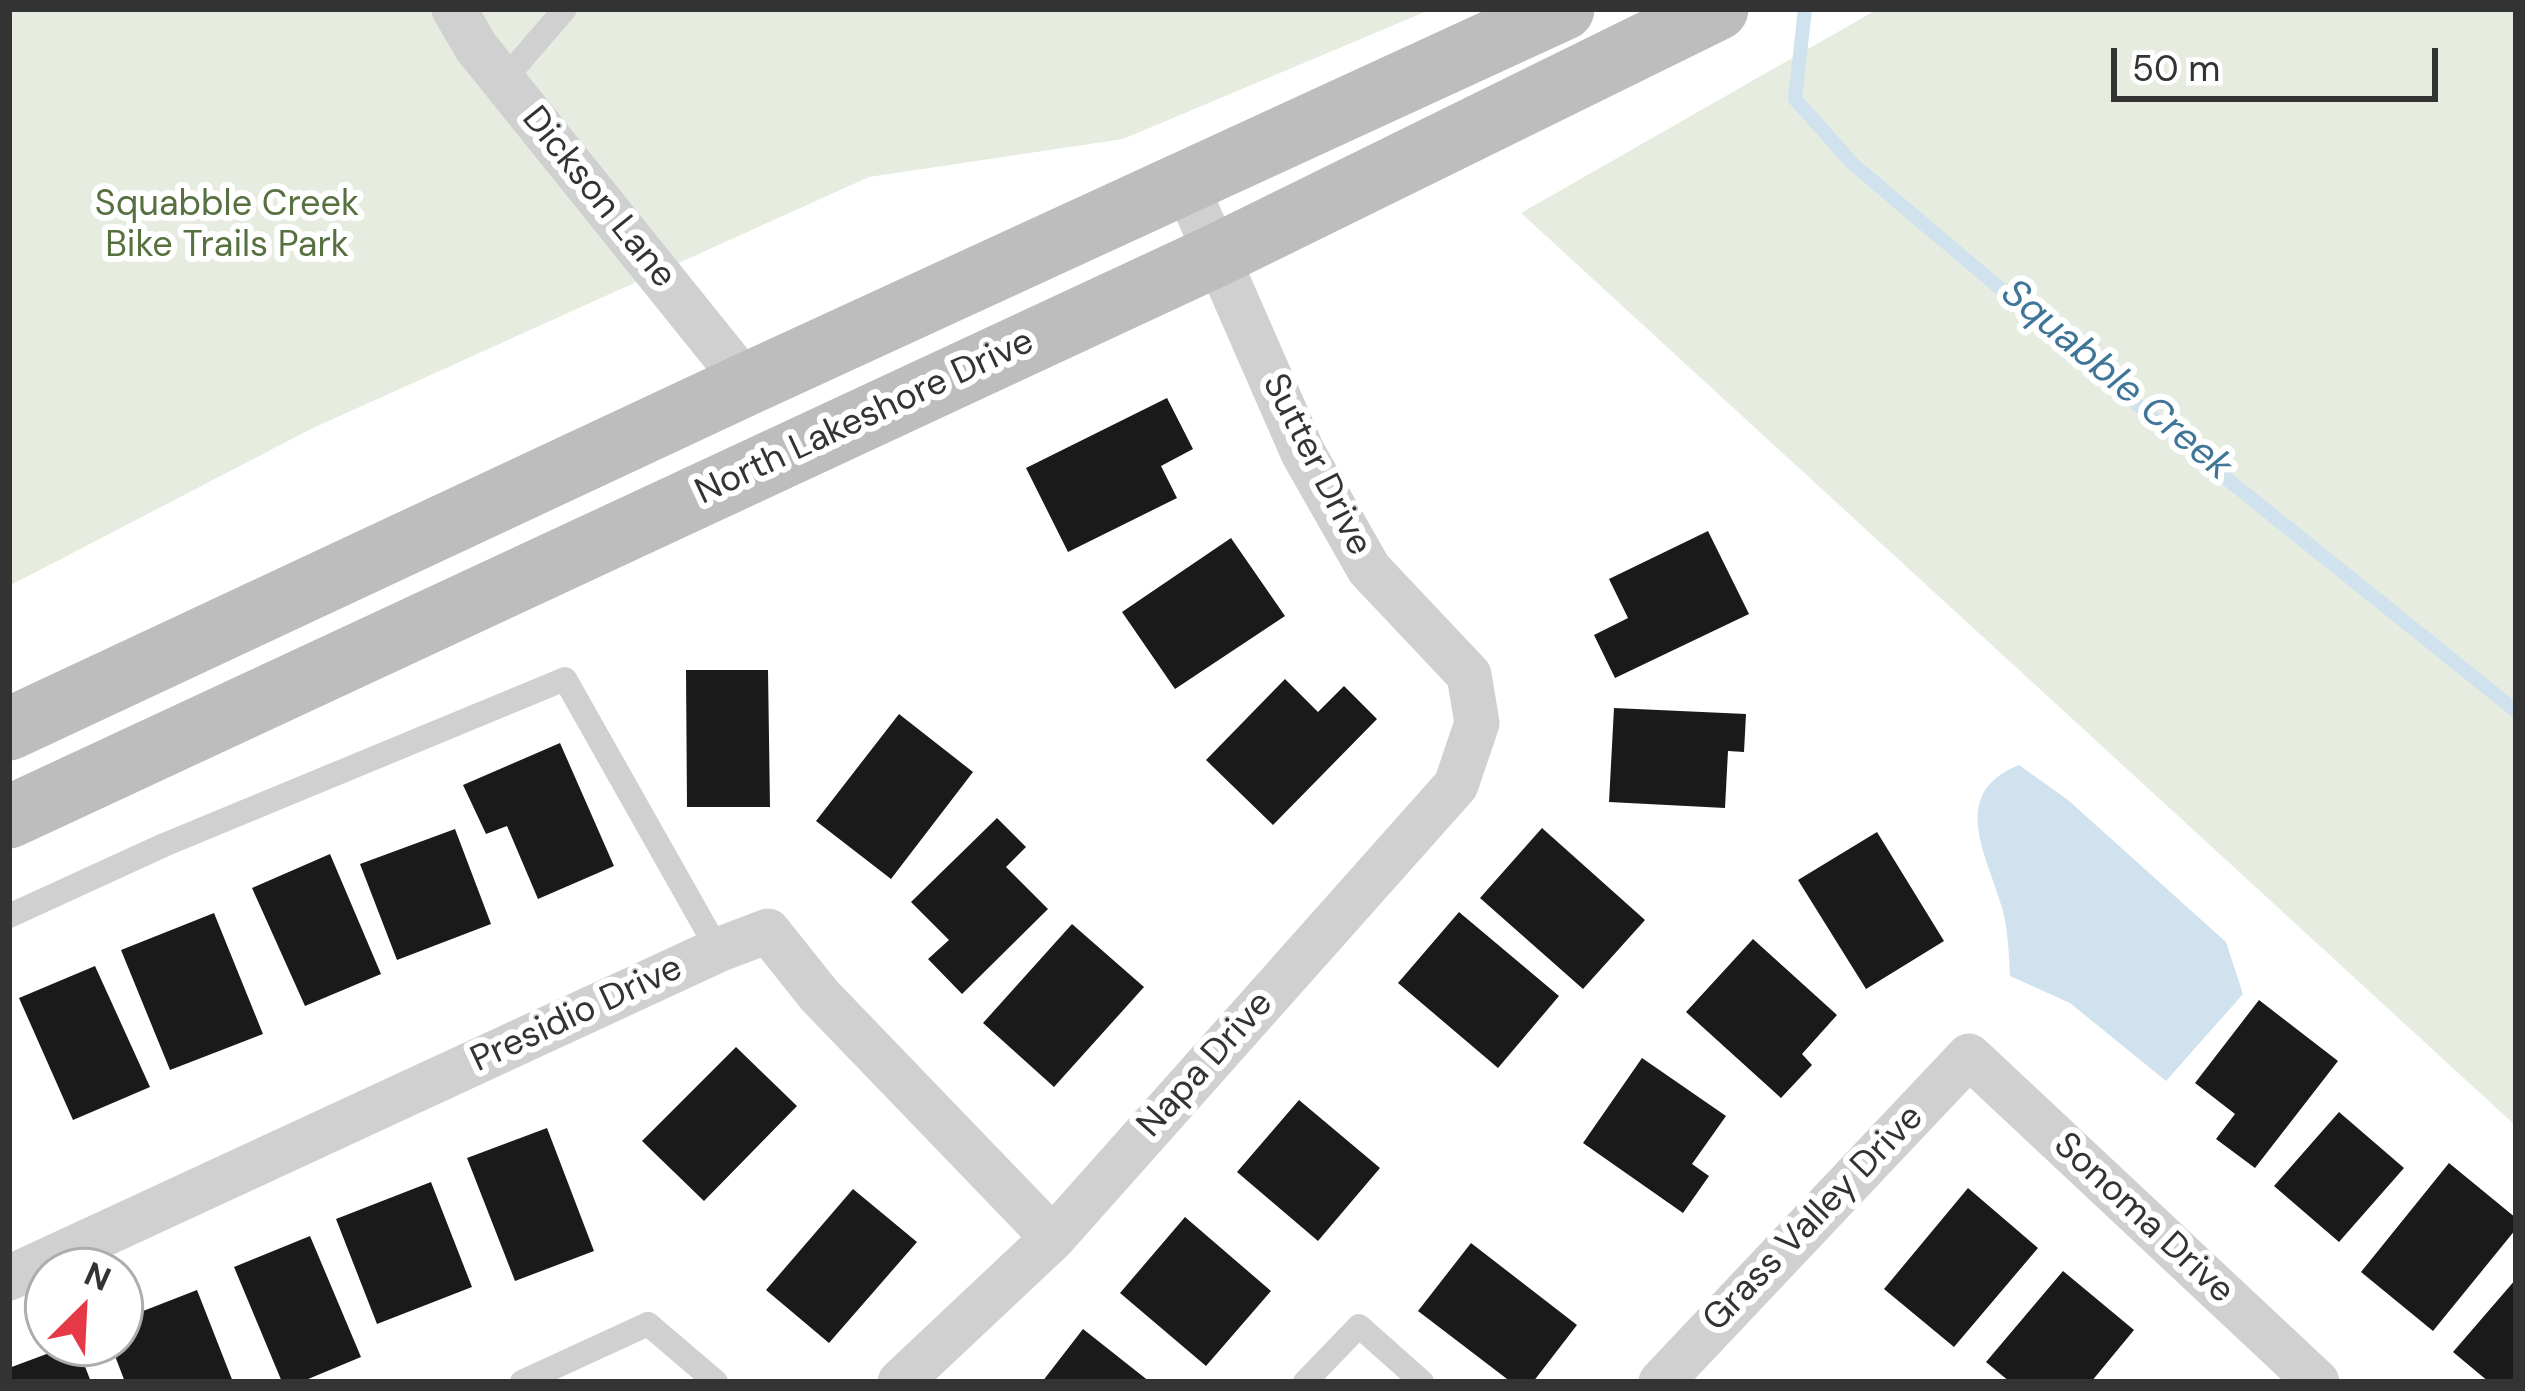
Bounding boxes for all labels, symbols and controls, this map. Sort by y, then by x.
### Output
scale bar [2117,24,2444,98]
text: 50 m [2132,45,2220,92]
street label: Dickson Lane [512,99,684,297]
park label: Squabble Creek Bike Trails Park [95,184,359,269]
water label: Squabble Creek [1991,271,2241,491]
street label: North Lakeshore Drive [689,321,1041,515]
street label: Sutter Drive [1252,367,1380,563]
street label: Presidio Drive [465,947,689,1083]
street label: Napa Drive [1129,983,1283,1147]
street label: Grass Valley Drive [1695,1097,1933,1341]
street label: Sonoma Drive [2044,1125,2242,1313]
north arrow [24,1247,144,1367]
text: N [78,1252,117,1301]

